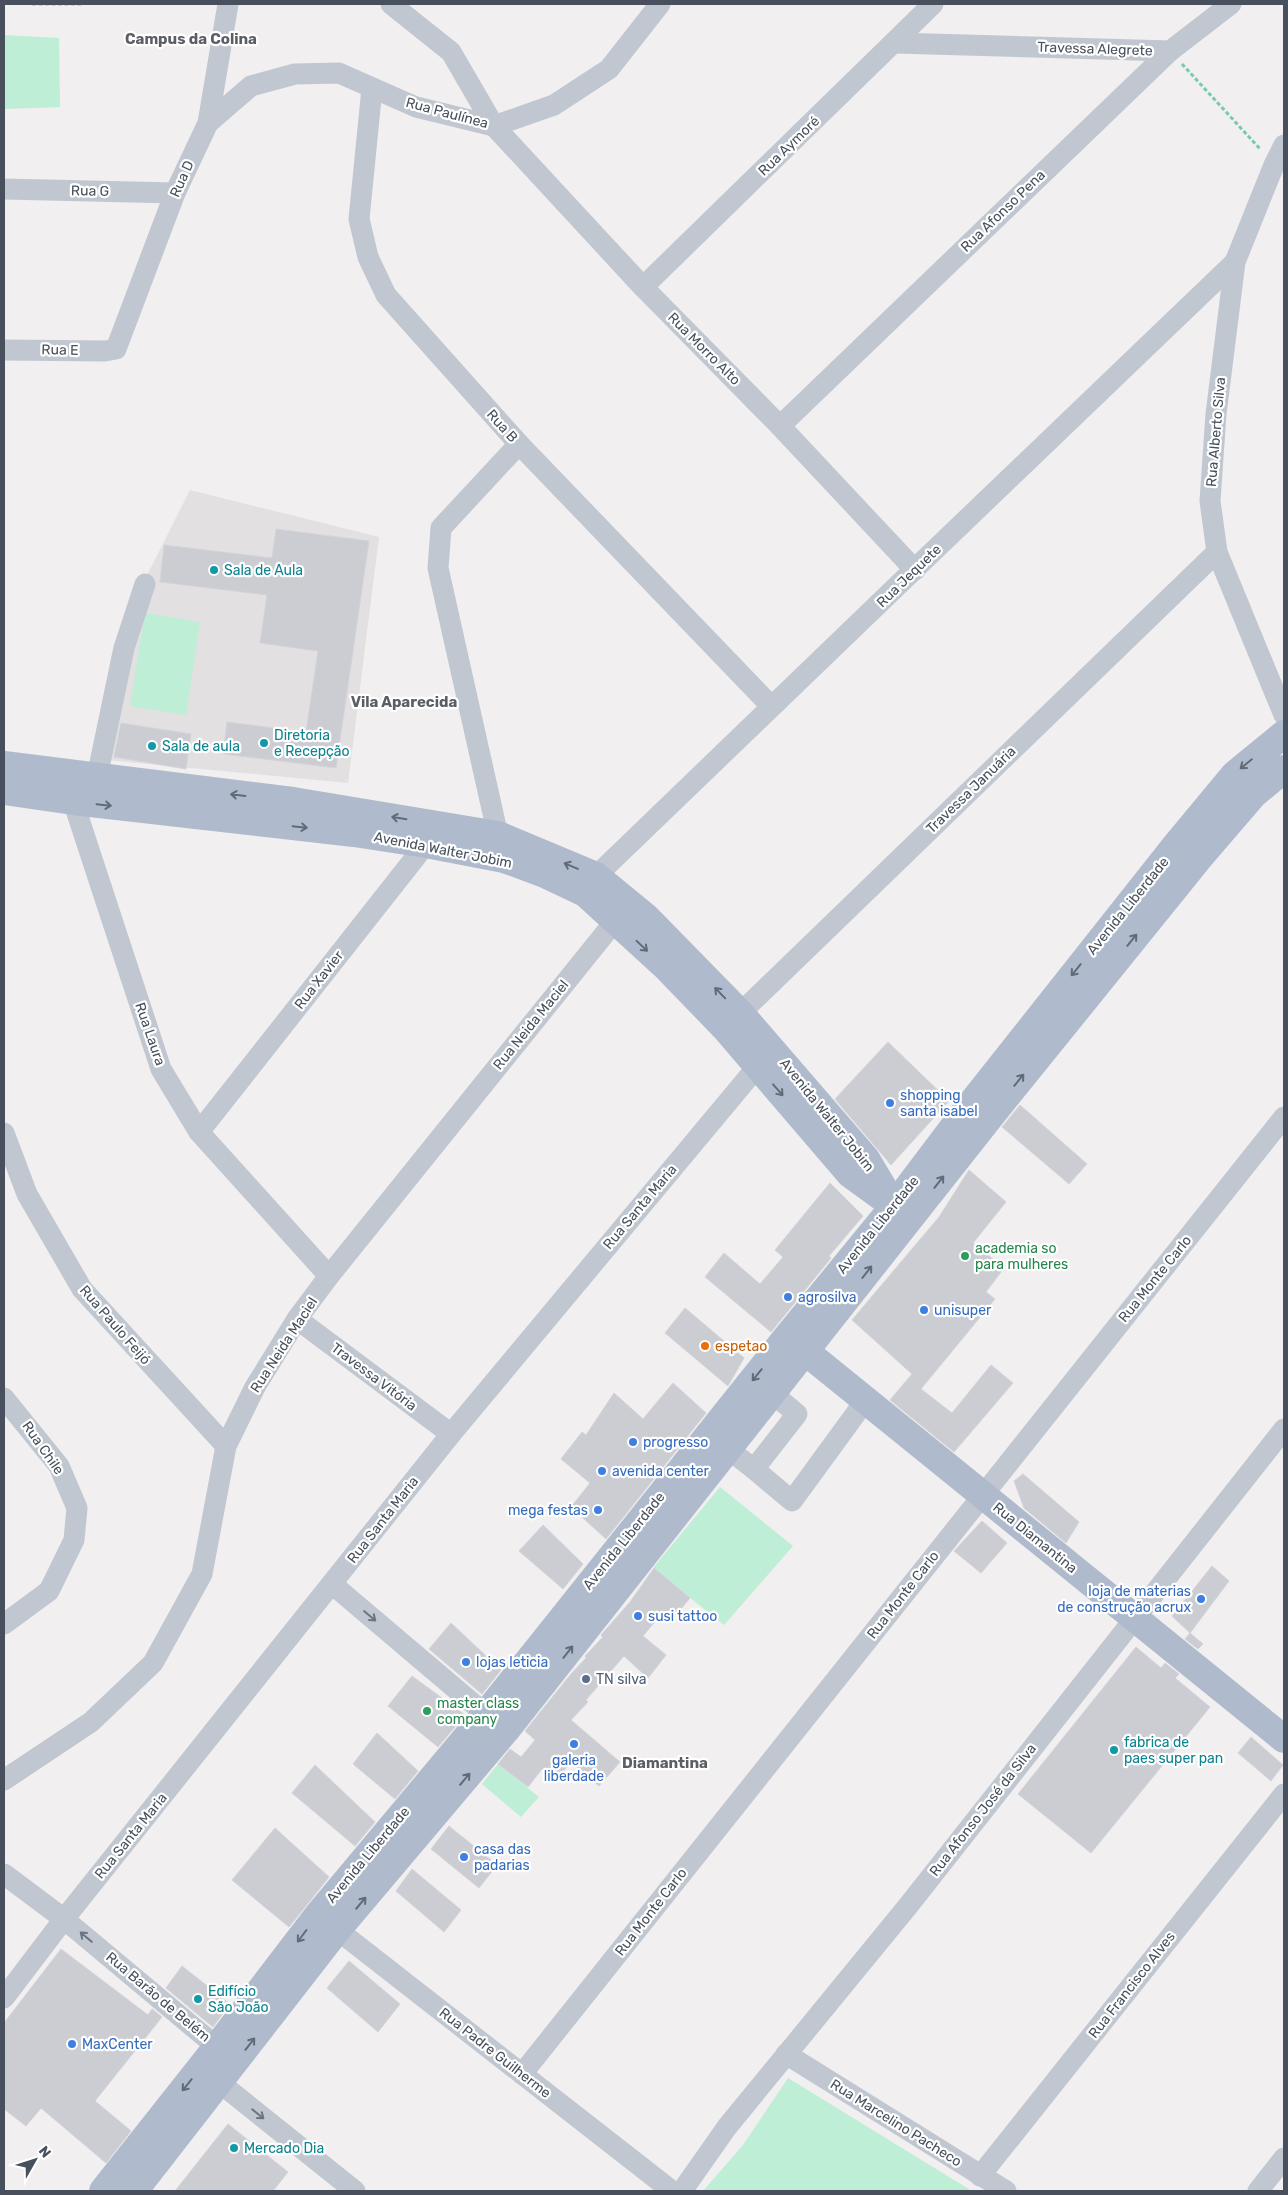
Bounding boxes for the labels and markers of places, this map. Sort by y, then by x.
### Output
place label: Sala de Aula [224,562,303,579]
marker: Sala de Aula [208,564,220,576]
place label: Diretoria e Recepção [274,727,350,760]
marker: Diretoria e Recepção [258,737,270,749]
place label: Sala de aula [162,738,240,755]
marker: Sala de aula [146,740,158,752]
place label: shopping santa isabel [900,1087,978,1120]
marker: shopping santa isabel [884,1097,896,1109]
place label: academia so para mulheres [975,1240,1068,1273]
marker: academia so para mulheres [959,1250,971,1262]
place label: agrosilva [798,1289,856,1306]
marker: agrosilva [782,1291,794,1303]
place label: unisuper [934,1302,992,1319]
marker: unisuper [918,1304,930,1316]
place label: espetao [715,1338,767,1355]
marker: espetao [699,1340,711,1352]
place label: progresso [643,1434,708,1451]
marker: progresso [627,1436,639,1448]
place label: avenida center [612,1463,710,1480]
marker: avenida center [596,1465,608,1477]
place label: mega festas [508,1502,588,1519]
marker: mega festas [592,1504,604,1516]
place label: loja de materias de construção acrux [1057,1583,1191,1616]
marker: loja de materias de construção acrux [1195,1593,1207,1605]
place label: susi tattoo [648,1608,717,1625]
marker: susi tattoo [632,1610,644,1622]
place label: lojas leticia [476,1654,548,1671]
marker: lojas leticia [460,1656,472,1668]
place label: TN silva [596,1671,646,1688]
marker: TN silva [580,1673,592,1685]
place label: master class company [437,1695,519,1728]
marker: master class company [421,1705,433,1717]
place label: fabrica de paes super pan [1124,1734,1223,1767]
marker: galeria liberdade [568,1738,580,1750]
marker: fabrica de paes super pan [1108,1744,1120,1756]
place label: galeria liberdade [544,1752,604,1785]
place label: casa das padarias [474,1841,531,1874]
marker: casa das padarias [458,1851,470,1863]
place label: Edifício São João [208,1983,269,2016]
marker: Edifício São João [192,1993,204,2005]
place label: MaxCenter [82,2036,153,2053]
marker: MaxCenter [66,2038,78,2050]
place label: Mercado Dia [244,2140,324,2157]
marker: Mercado Dia [228,2142,240,2154]

